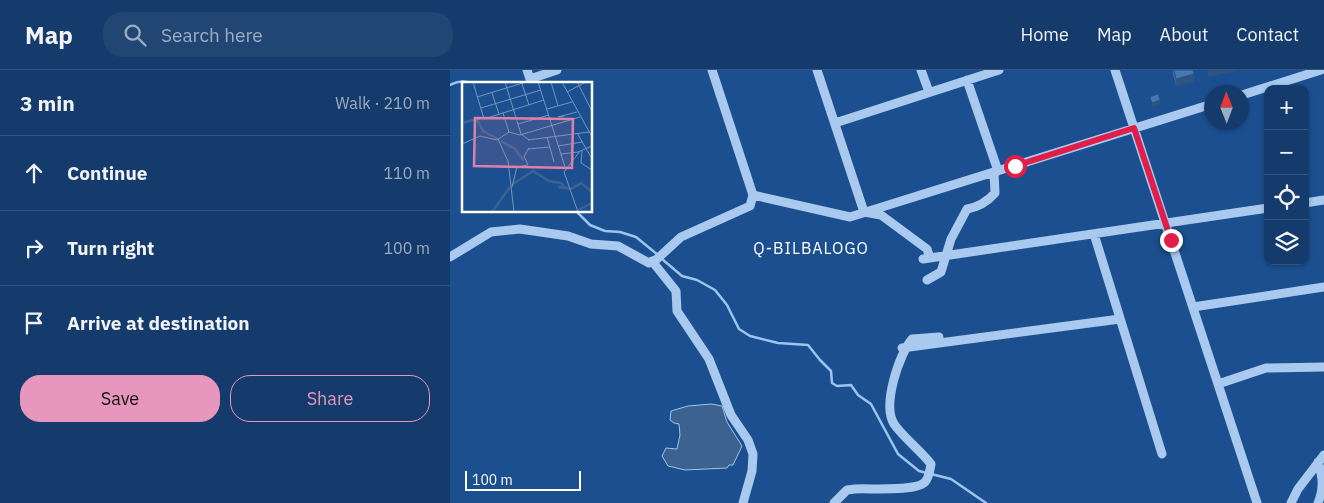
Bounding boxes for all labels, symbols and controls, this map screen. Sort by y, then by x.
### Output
search box [103,12,453,57]
text: Map [25,19,73,51]
icon: search [121,21,149,49]
text: Search here [161,23,263,47]
text: Home [1021,23,1069,46]
text: Map [1097,23,1132,46]
text: About [1160,23,1208,46]
text: Contact [1236,23,1299,46]
inset map [462,82,592,212]
north arrow [1204,85,1249,130]
map controls [1264,85,1309,265]
button: + [1264,85,1309,130]
text: 3 min [20,89,75,117]
text: Walk · 210 m [335,93,430,113]
button: − [1264,130,1309,175]
route start [1004,155,1027,178]
icon: ahead [20,159,48,187]
text: Continue [67,161,147,185]
text: 110 m [383,163,430,183]
button: locate [1264,175,1309,220]
button: layers [1264,220,1309,265]
route end [1160,229,1183,252]
icon: right [20,234,48,262]
text: Turn right [67,236,154,260]
text: 100 m [383,238,430,258]
district label: Q-BILBALOGO [753,238,869,258]
icon: arrive [20,309,48,337]
text: Arrive at destination [67,311,250,335]
button: Save [20,375,220,422]
button: Share [230,375,430,422]
scale bar [465,468,581,491]
text: 100 m [472,471,513,489]

